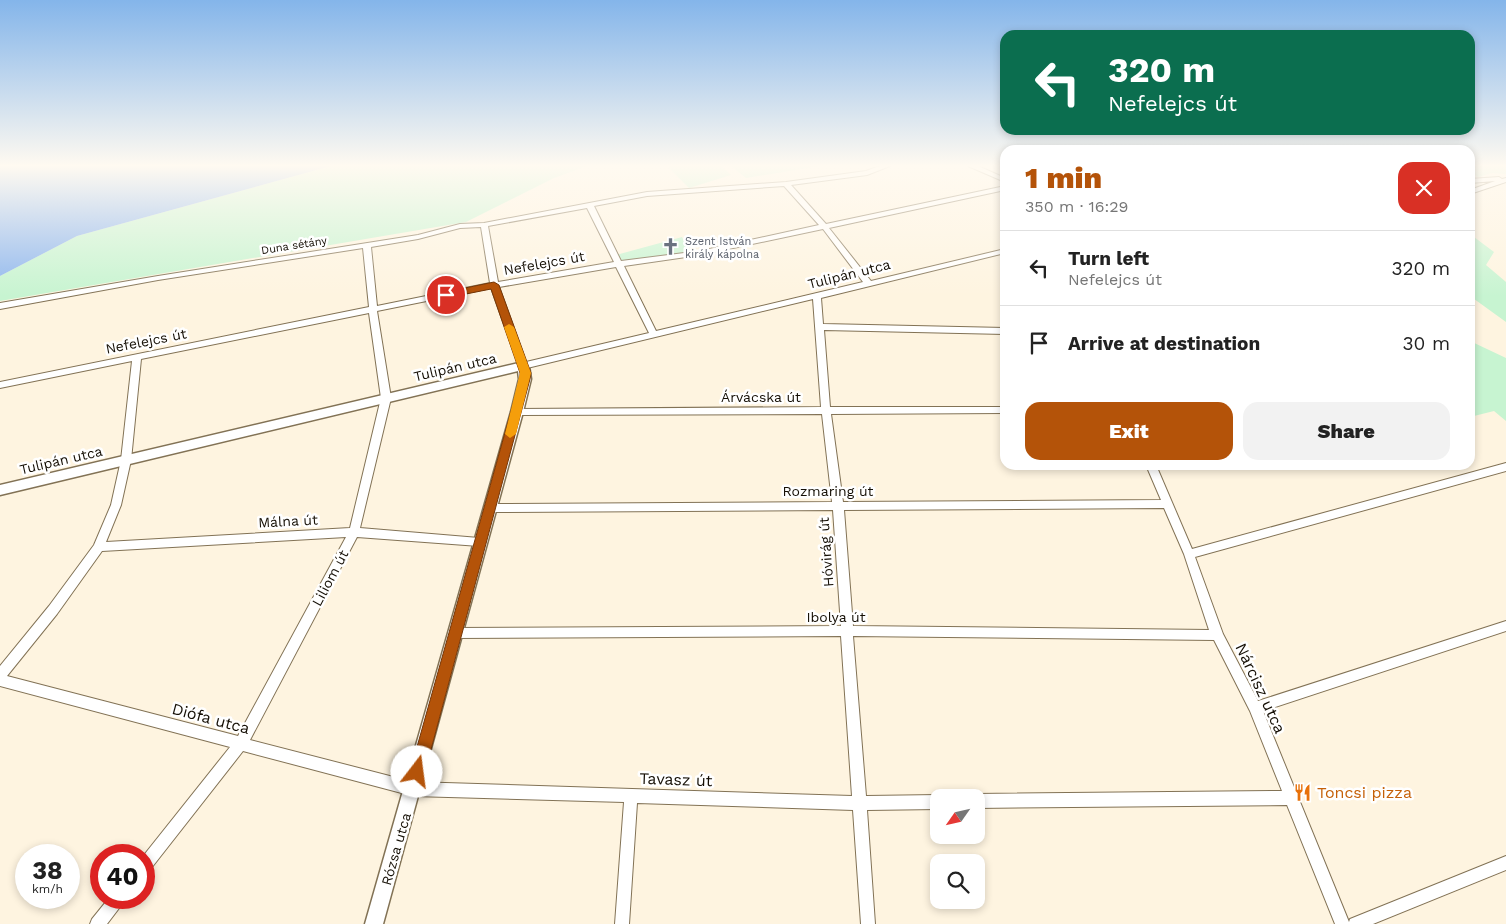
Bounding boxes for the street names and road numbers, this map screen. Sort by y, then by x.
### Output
street label: Duna sétány [260,234,328,257]
street label: Nefelejcs út [502,248,586,278]
street label: Tulipán utca [806,256,892,292]
street label: Nefelejcs út [104,325,188,357]
street label: Tulipán utca [412,350,498,384]
street label: Árvácska út [721,389,801,405]
street label: Tulipán utca [18,443,104,477]
street label: Rozmaring út [783,483,874,499]
street label: Málna út [258,511,318,531]
street label: Hóvirág út [816,517,836,587]
street label: Liliom út [309,547,351,609]
street label: Ibolya út [806,609,866,625]
street label: Nárcisz utca [1231,640,1290,736]
street label: Diófa utca [170,699,252,738]
street label: Tavasz út [639,769,713,790]
street label: Rózsa utca [378,811,414,887]

